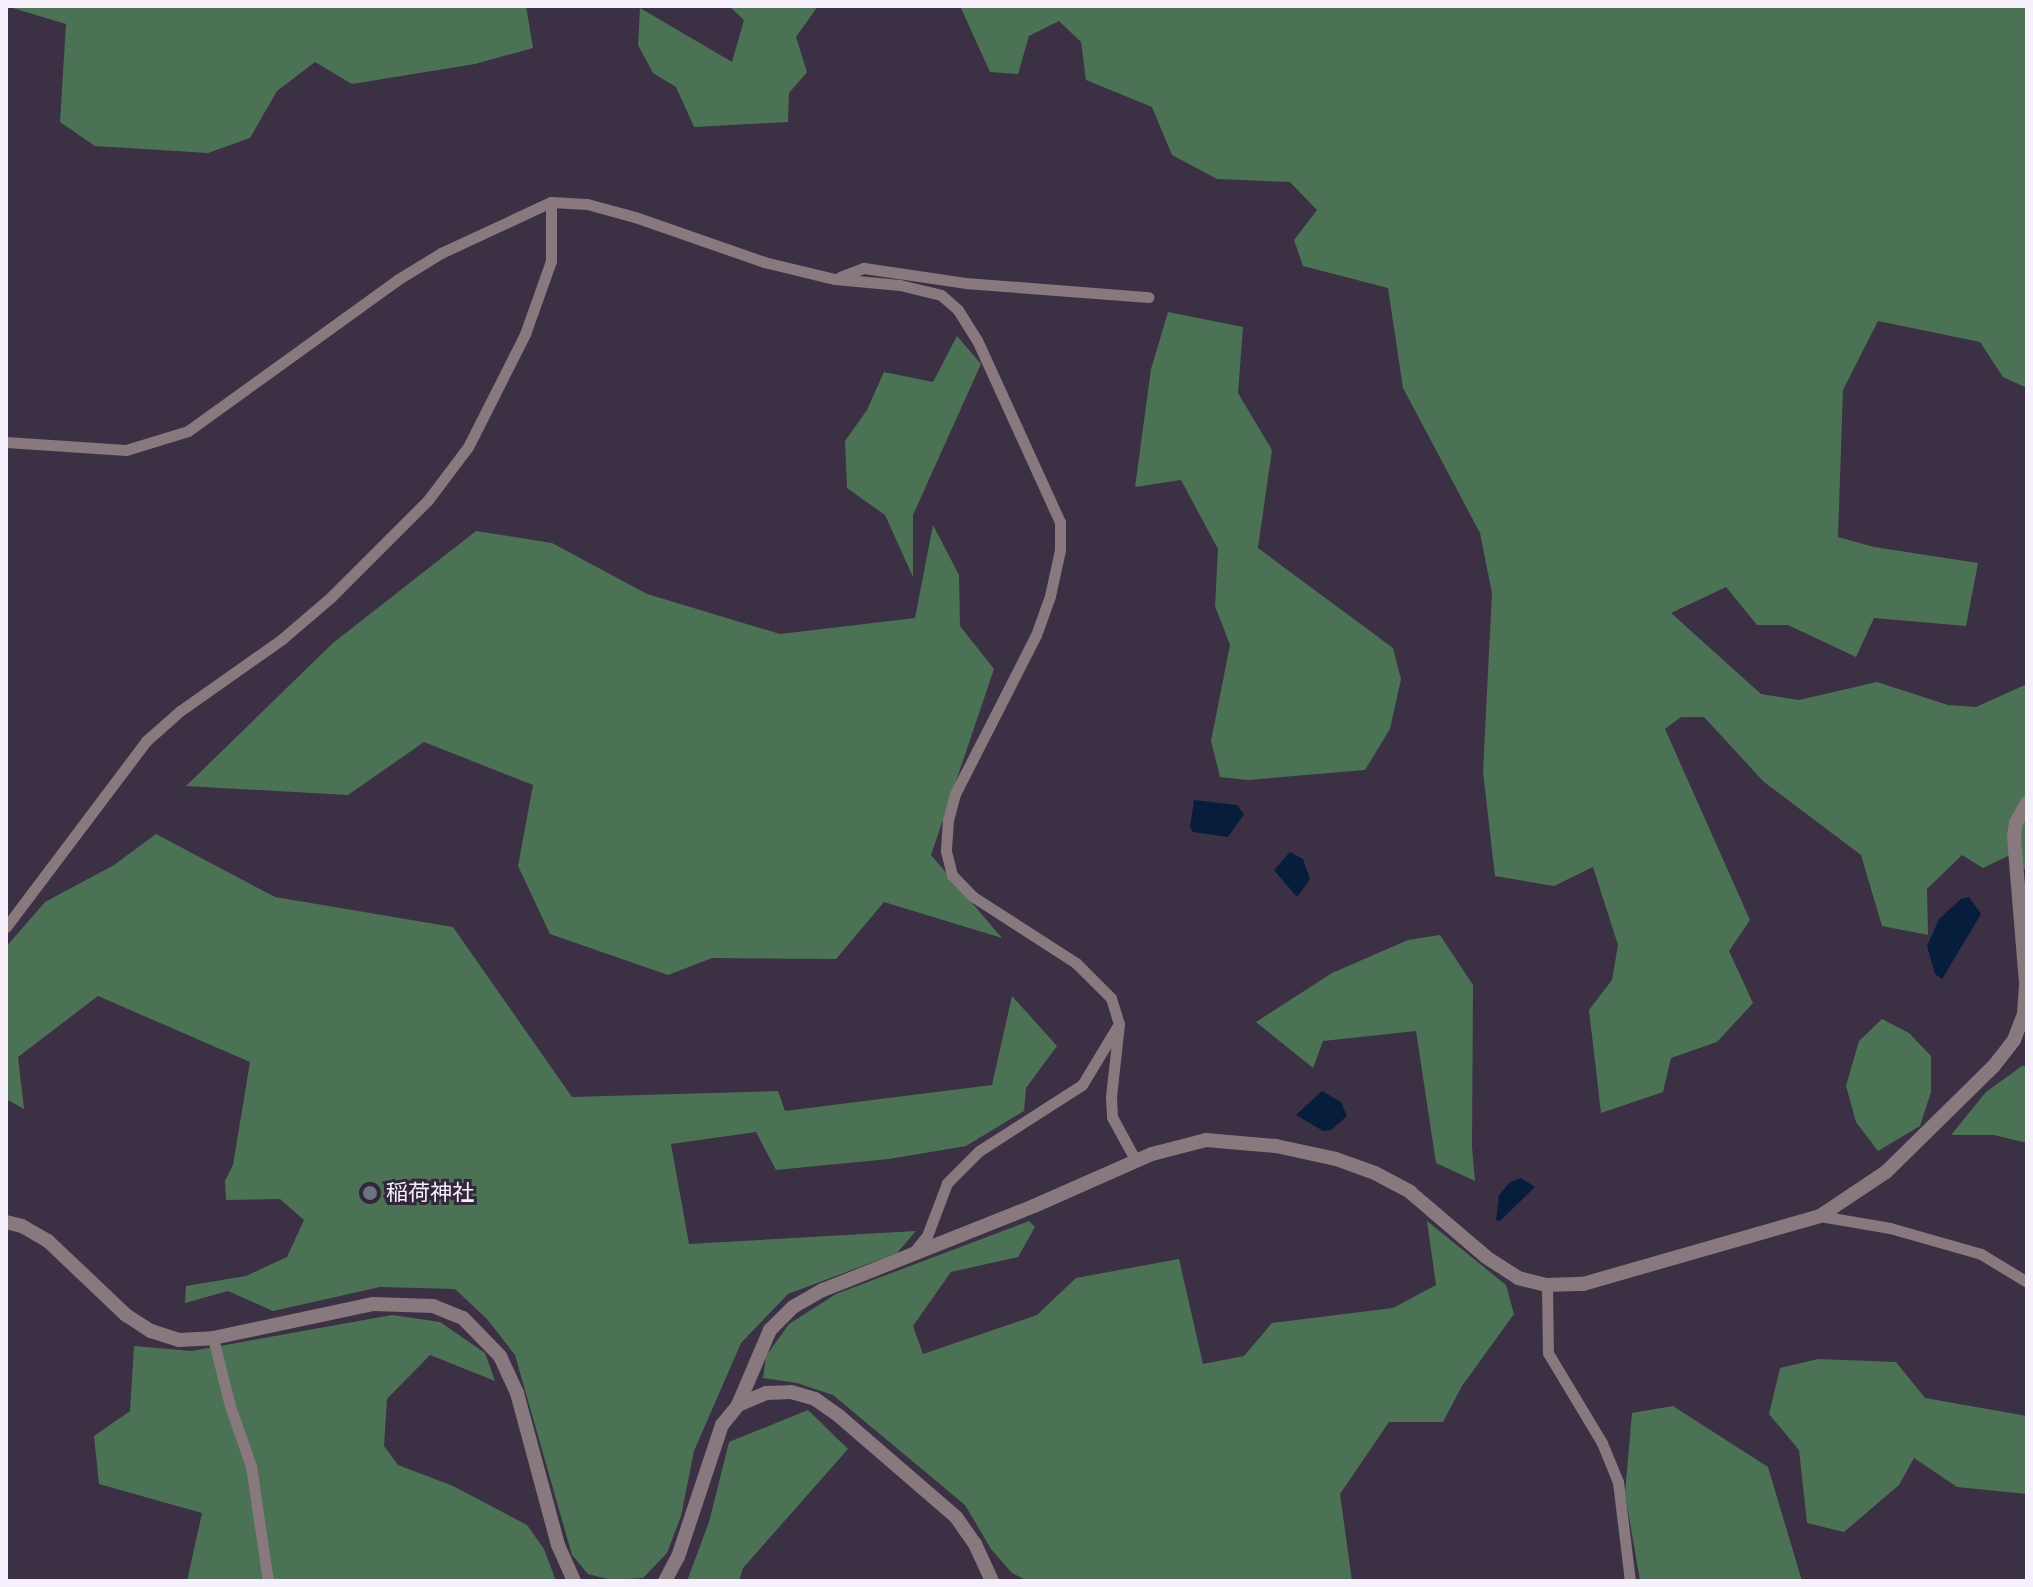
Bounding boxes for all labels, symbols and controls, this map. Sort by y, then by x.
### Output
place label: 稲荷神社 [386,1180,474,1206]
marker: 稲荷神社 [361,1184,379,1202]

